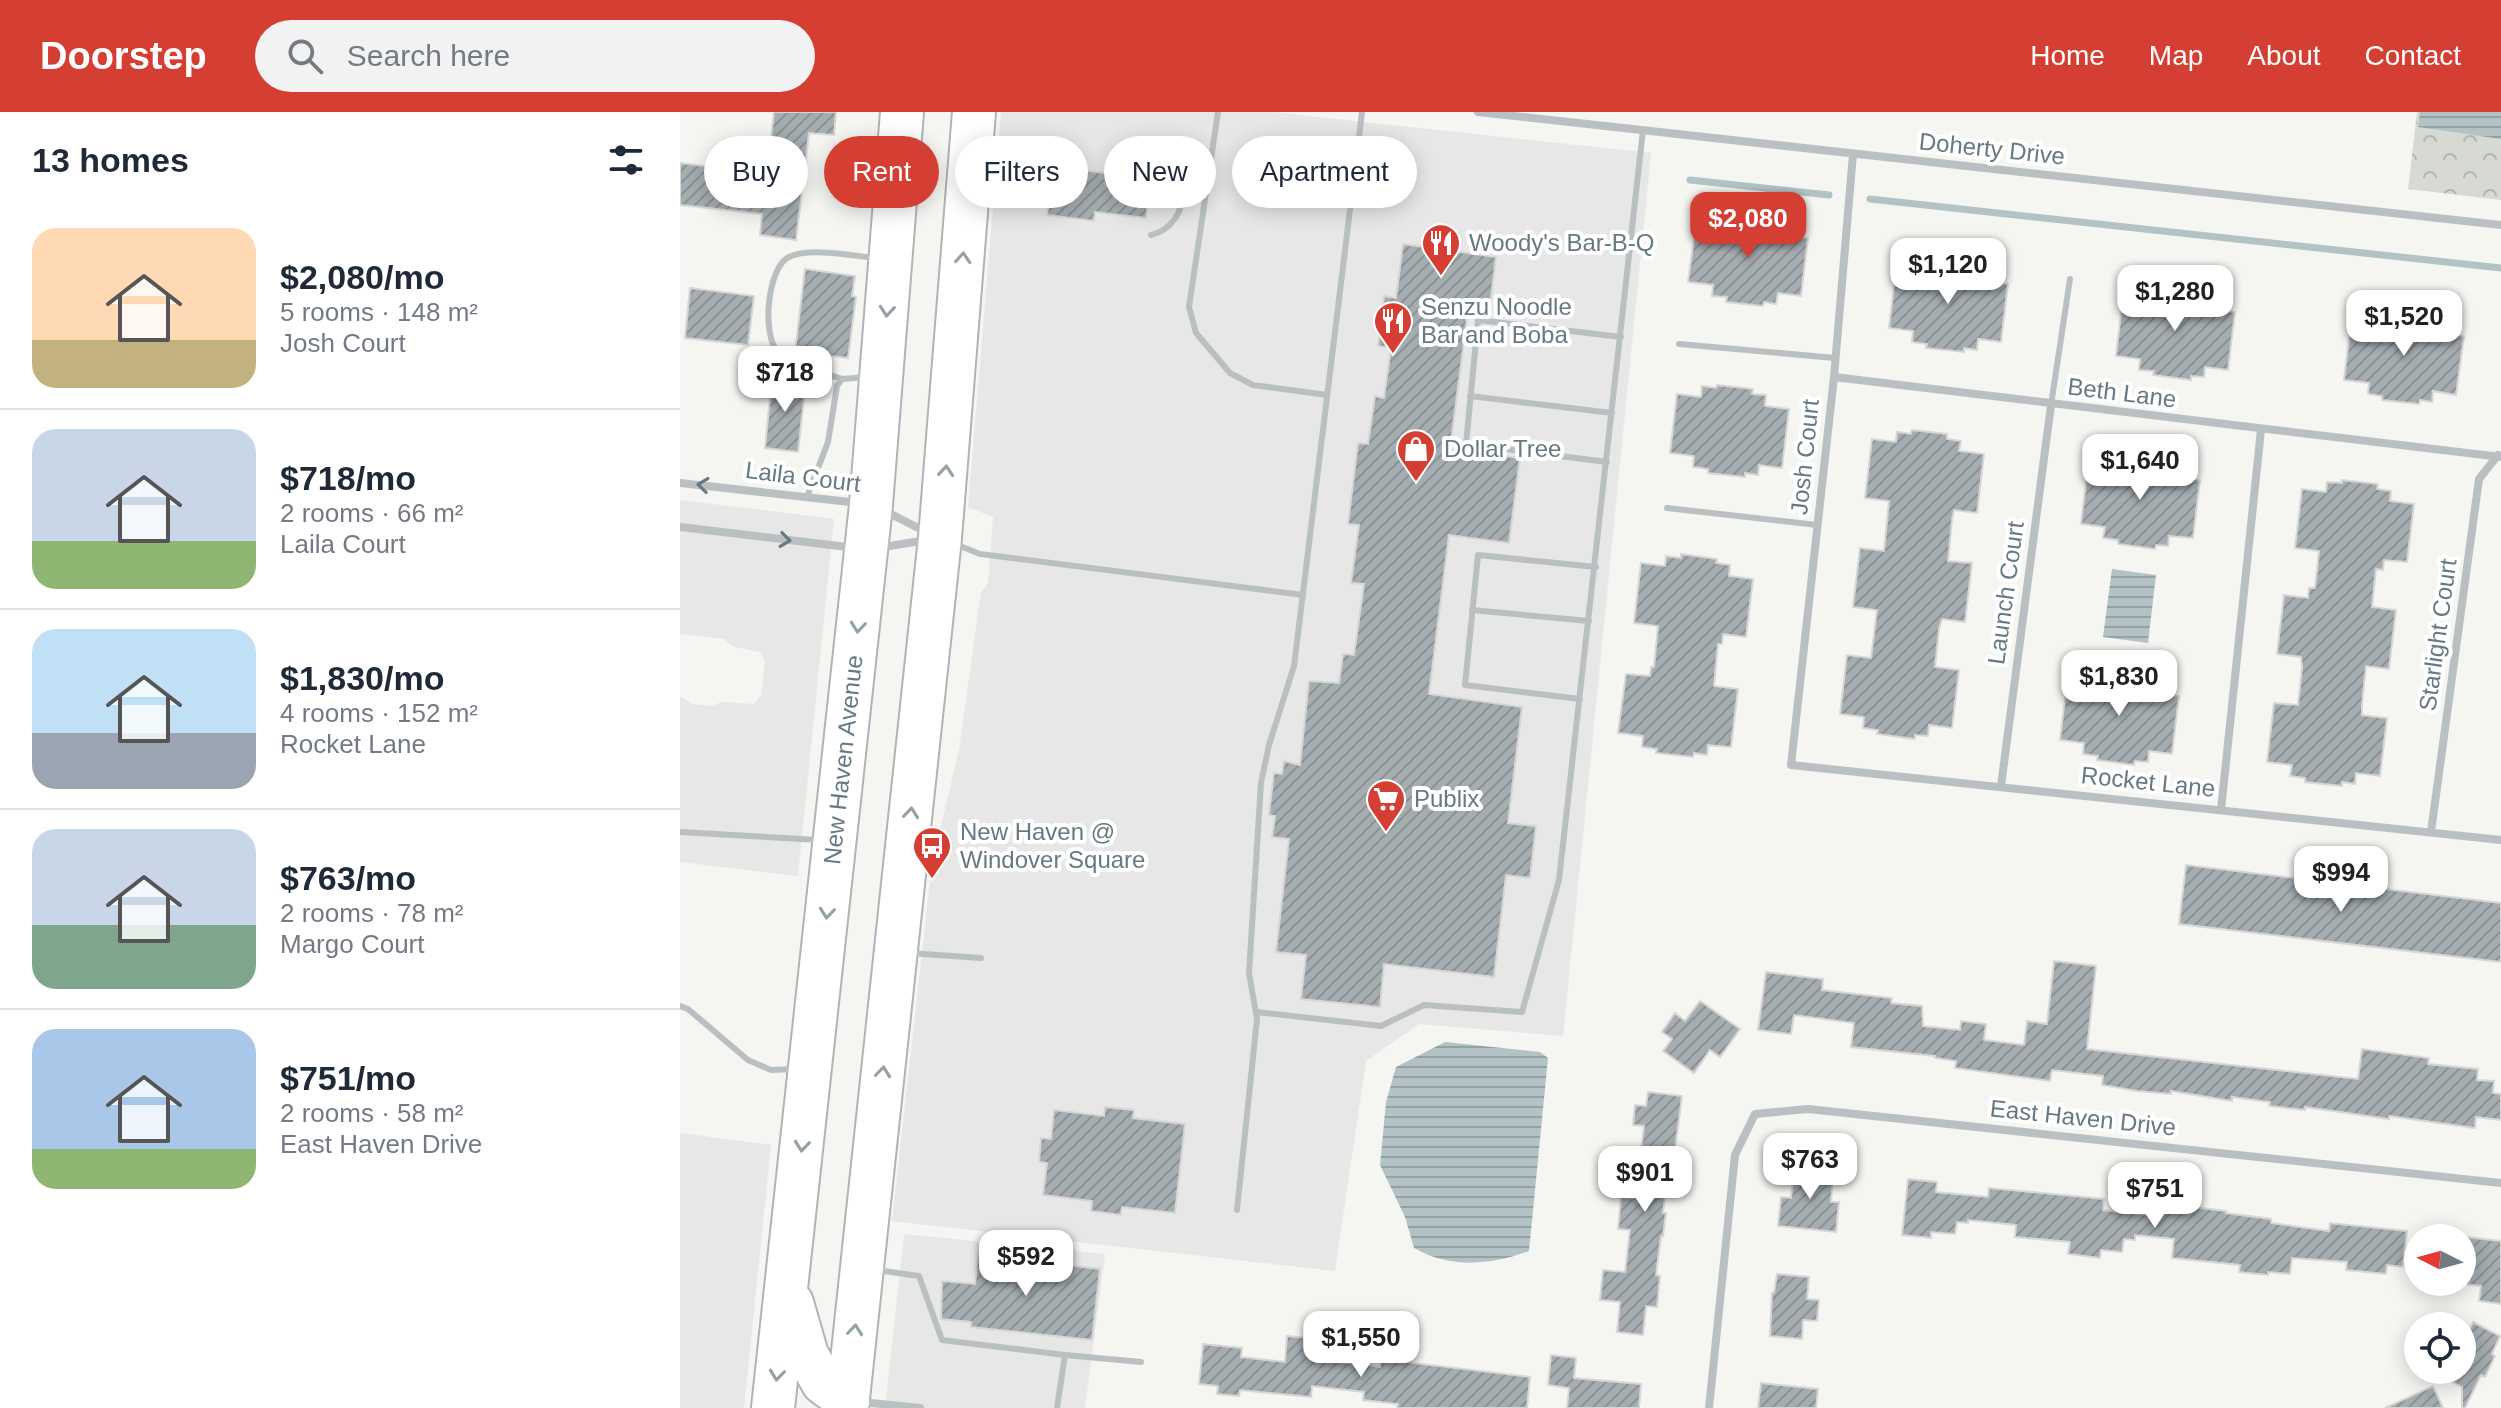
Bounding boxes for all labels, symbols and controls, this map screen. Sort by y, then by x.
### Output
search box [255,20,815,92]
icon: search [283,34,327,78]
text: Doorstep [40,35,207,77]
text: Search here [347,39,510,72]
text: Home [2030,40,2105,71]
text: Map [2149,40,2203,71]
text: About [2247,40,2321,71]
text: Contact [2365,40,2461,71]
street label: Doherty Drive [1918,127,2066,170]
chip: Buy [704,136,808,208]
chip: Rent [824,136,939,208]
chip: Filters [955,136,1088,208]
chip: New [1104,136,1216,208]
chip: Apartment [1232,136,1417,208]
icon: filters [604,138,648,182]
text: 13 homes [32,141,189,179]
pin: $2,080 [1683,192,1813,260]
text: $2,080 [1708,203,1788,233]
restaurant icon: Woody's Bar-B-Q [1420,222,1462,277]
place label: Woody's Bar-B-Q [1469,229,1655,256]
pin: $1,120 [1883,238,2013,306]
text: $1,120 [1908,249,1988,279]
one-way arrow [954,252,971,265]
text: $2,080/mo [280,258,444,296]
icon: home [96,260,192,356]
pin: $1,280 [2110,265,2240,333]
text: $1,280 [2135,276,2215,306]
pin: $1,520 [2339,290,2469,358]
place label: Senzu Noodle Bar and Boba [1421,293,1572,348]
text: 5 rooms · 148 m² [280,297,478,327]
restaurant icon: Senzu Noodle Bar and Boba [1372,300,1414,355]
text: $1,520 [2364,301,2444,331]
one-way arrow [879,305,896,318]
text: Josh Court [280,328,406,358]
pin: $718 [738,346,832,414]
text: $718 [756,357,814,387]
street label: Beth Lane [2066,372,2178,413]
street label: Josh Court [1785,398,1824,516]
shop icon: Dollar Tree [1395,428,1437,483]
pin: $1,640 [2075,434,2205,502]
place label: Dollar Tree [1444,435,1561,462]
text: $1,640 [2100,445,2180,475]
street label: Laila Court [744,456,863,497]
text: $718/mo [280,459,416,497]
icon: home [96,461,192,557]
one-way arrow [937,464,954,477]
one-way arrow [696,477,709,494]
text: 2 rooms · 66 m² [280,498,464,528]
street label: Launch Court [1982,519,2029,666]
text: Laila Court [280,529,406,559]
one-way arrow [779,531,792,548]
street label: Starlight Court [2413,557,2462,713]
one-way arrow [849,621,866,634]
pin: $1,830 [2054,650,2184,718]
street label: New Haven Avenue [818,654,868,866]
text: $1,830/mo [280,659,444,697]
icon: home [96,661,192,757]
text: $1,830 [2079,661,2159,691]
text: 4 rooms · 152 m² [280,698,478,728]
text: Rocket Lane [280,729,426,759]
street label: Rocket Lane [2080,761,2216,802]
supermarket icon: Publix [1365,778,1407,833]
place label: Publix [1414,785,1479,812]
one-way arrow [902,806,919,819]
place label: New Haven @ Windover Square [960,818,1145,873]
bus stop icon: New Haven @ Windover Square [911,825,953,880]
pin: $994 [2294,846,2388,914]
text: $994 [2312,857,2370,887]
text: $763/mo [280,859,416,897]
icon: home [96,861,192,957]
text: 2 rooms · 78 m² [280,898,464,928]
one-way arrow [818,907,835,920]
text: Margo Court [280,929,425,959]
text: $751/mo [280,1059,416,1097]
icon: home [96,1061,192,1157]
one-way arrow [874,1065,891,1078]
street label: East Haven Drive [1989,1094,2177,1141]
text: 2 rooms · 58 m² [280,1098,464,1128]
text: East Haven Drive [280,1129,482,1159]
pin: $763 [1763,1133,1857,1201]
one-way arrow [794,1139,811,1152]
text: $763 [1781,1144,1839,1174]
pin: $901 [1598,1146,1692,1214]
text: $901 [1616,1157,1674,1187]
pin: $751 [2108,1162,2202,1230]
text: $751 [2126,1173,2184,1203]
north arrow [2404,1224,2476,1296]
map controls [2404,1224,2476,1384]
pin: $592 [979,1230,1073,1298]
text: $592 [997,1241,1055,1271]
pin: $1,550 [1296,1311,1426,1379]
button: locate [2404,1312,2476,1384]
text: $1,550 [1321,1322,1401,1352]
one-way arrow [847,1324,864,1337]
one-way arrow [768,1369,785,1382]

